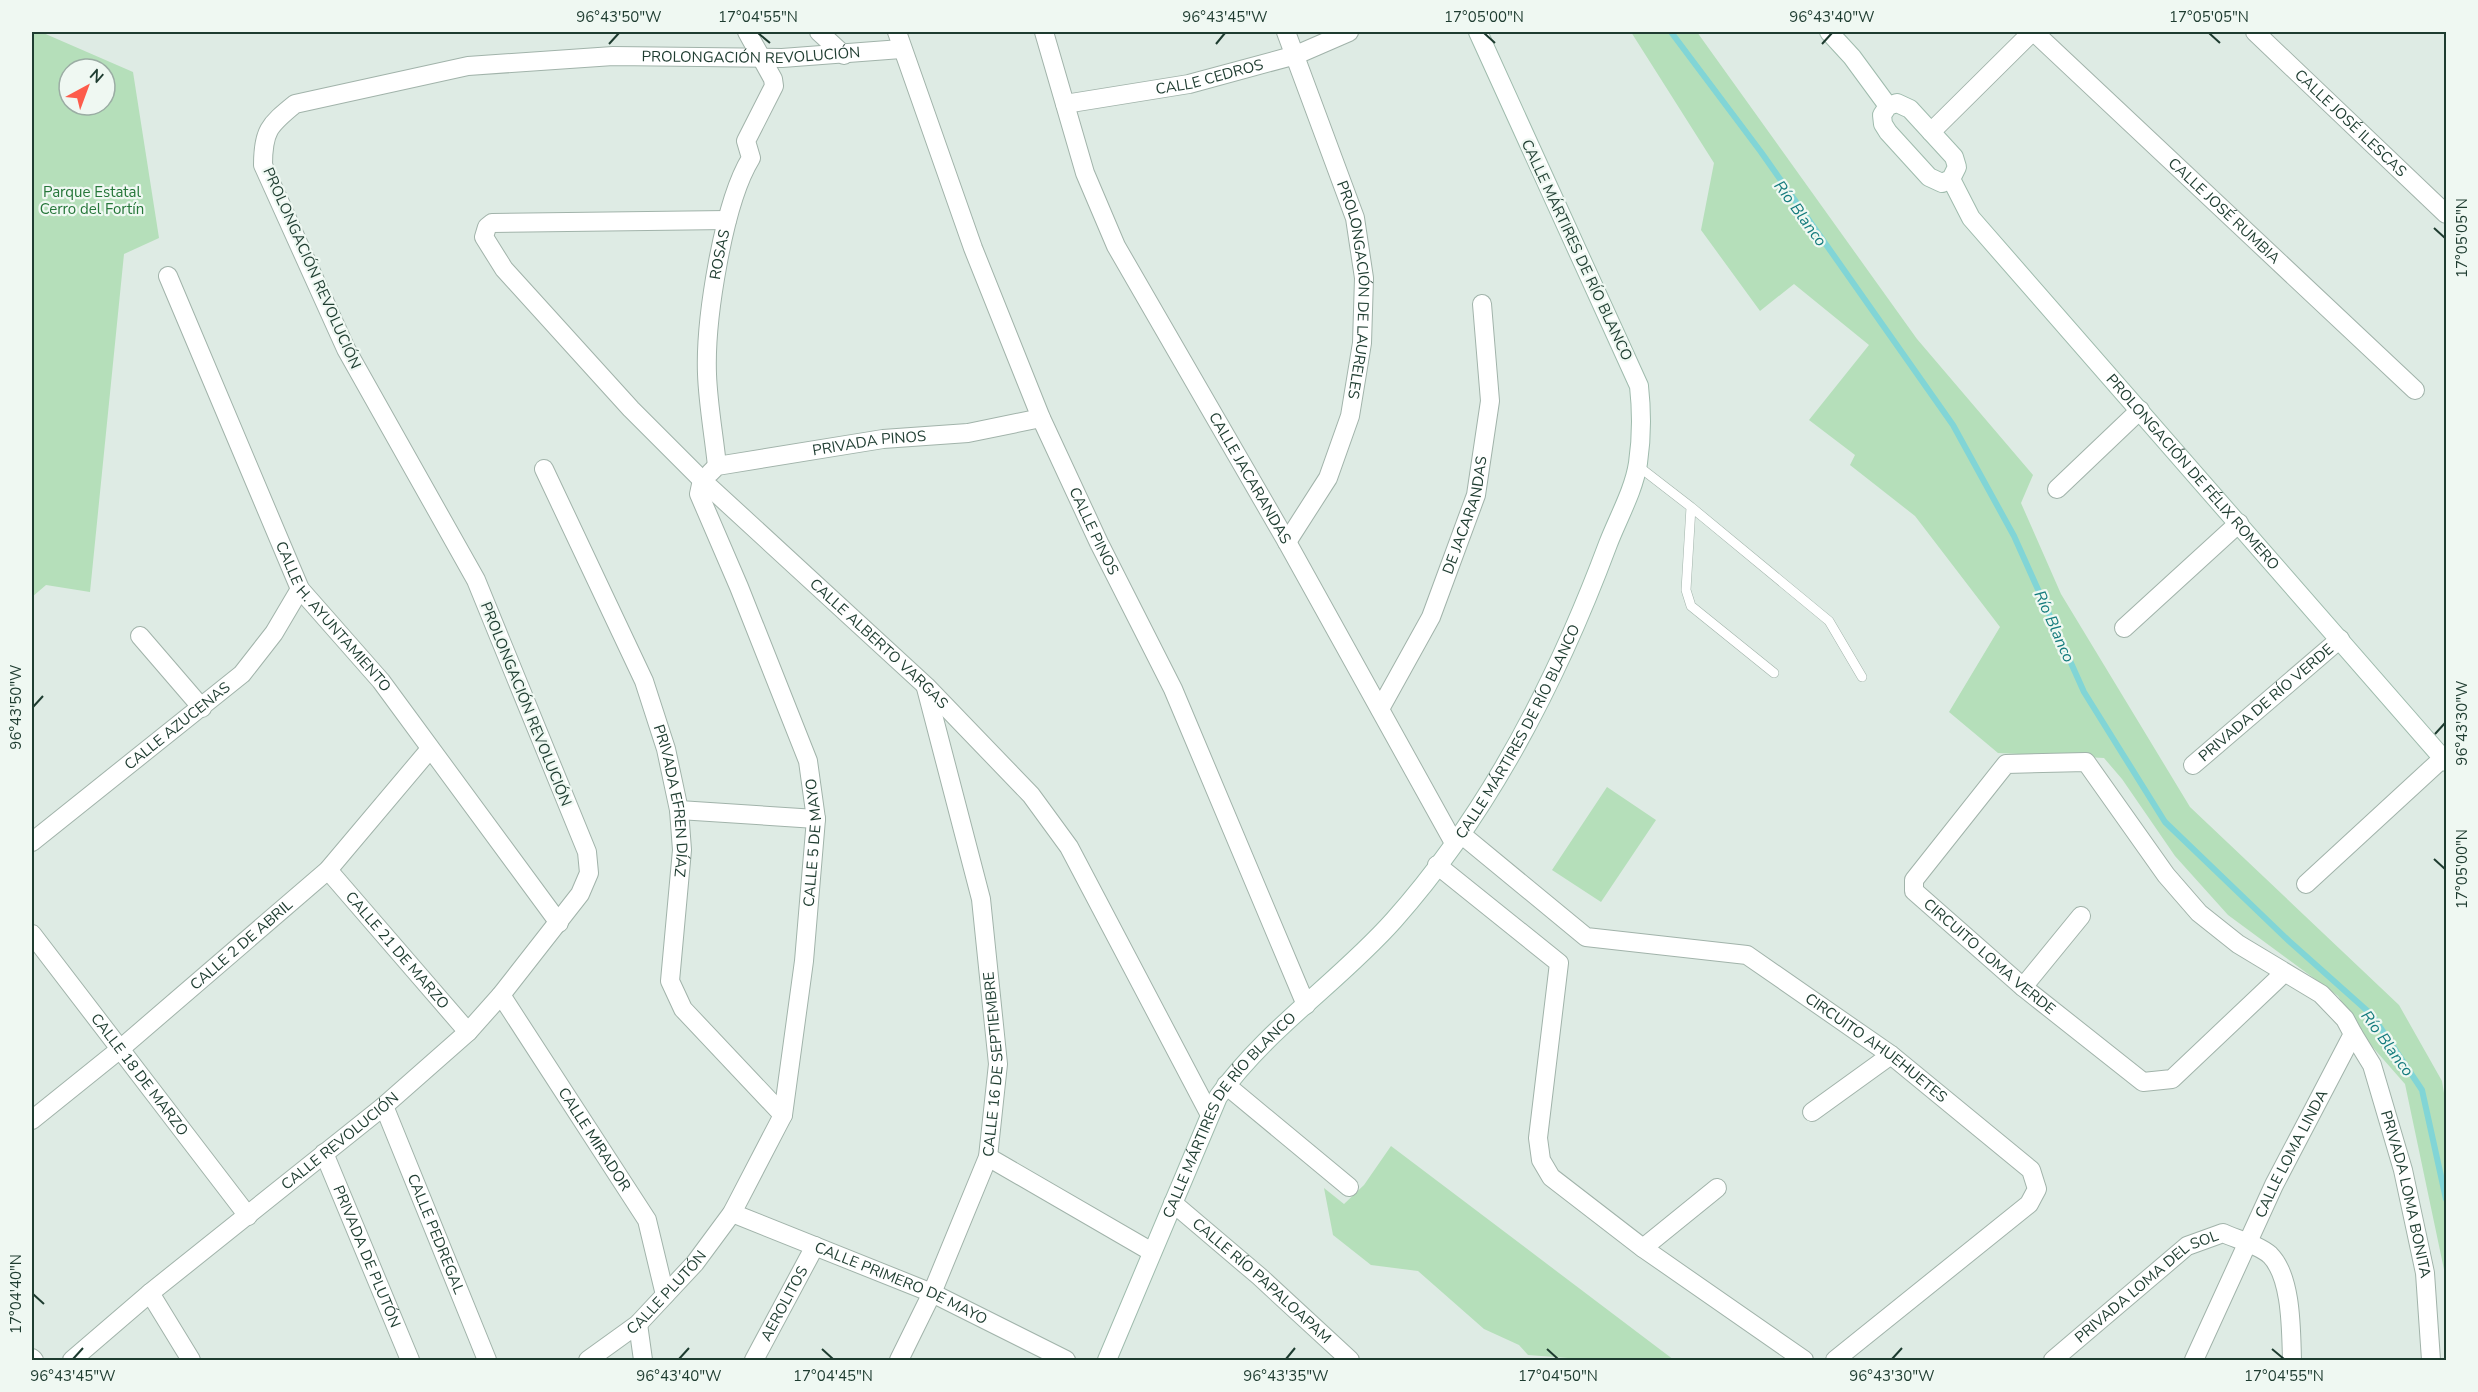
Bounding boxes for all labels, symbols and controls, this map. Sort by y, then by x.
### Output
text: 96°43'50"W [576,7,662,27]
text: 17°04'55"N [718,7,798,27]
text: 96°43'45"W [1182,7,1268,27]
text: 17°05'00"N [1444,7,1524,27]
text: 96°43'40"W [1789,7,1875,27]
text: 17°05'05"N [2169,7,2249,27]
street label: PROLONGACIÓN REVOLUCIÓN [641,42,861,68]
street label: CALLE CEDROS [1154,54,1266,99]
north arrow [57,57,117,117]
text: N [84,64,108,89]
street label: CALLE JOSÉ ILESCAS [2290,65,2411,181]
street label: CALLE MÁRTIRES DE RÍO BLANCO [1517,136,1637,364]
street label: CALLE JOSÉ RUMBIA [2164,153,2285,268]
street label: PROLONGACIÓN REVOLUCIÓN [258,164,367,372]
water label: Río Blanco [1769,176,1832,251]
street label: PROLONGACIÓN DE LAURELES [1332,178,1375,401]
park label: Parque Estatal Cerro del Fortín [40,182,144,219]
text: 17°05'05"N [2452,198,2472,278]
street label: ROSAS [705,227,735,281]
street label: PROLONGACIÓN DE FÉLIX ROMERO [2102,370,2284,574]
street label: CALLE JACARANDAS [1204,408,1296,547]
street label: PRIVADA PINOS [811,426,927,460]
street label: DE JACARANDAS [1438,455,1492,577]
street label: CALLE PINOS [1065,484,1124,578]
street label: CALLE H. AYUNTAMIENTO [271,538,396,696]
street label: CALLE ALBERTO VARGAS [805,574,953,713]
water label: Río Blanco [2028,587,2080,666]
street label: PROLONGACIÓN REVOLUCIÓN [476,598,577,809]
street label: CALLE MÁRTIRES DE RÍO BLANCO [1451,621,1585,843]
street label: PRIVADA DE RÍO VERDE [2194,639,2338,766]
text: 96°43'50"W [6,664,26,750]
street label: CALLE AZUCENAS [120,677,234,774]
text: 96°43'30"W [2452,680,2472,766]
street label: PRIVADA EFREN DÍAZ [649,722,692,878]
street label: CALLE 5 DE MAYO [799,777,826,908]
text: 17°05'00"N [2452,829,2472,909]
street label: CALLE 21 DE MARZO [341,887,454,1013]
street label: CIRCUITO LOMA VERDE [1919,894,2060,1019]
street label: CALLE 2 DE ABRIL [186,895,297,995]
street label: CALLE 16 DE SEPTIEMBRE [978,971,1008,1158]
street label: CIRCUITO AHUEHUETES [1801,988,1951,1107]
water label: Río Blanco [2356,1006,2419,1081]
street label: CALLE MÁRTIRES DE RÍO BLANCO [1158,1008,1300,1221]
street label: CALLE 18 DE MARZO [86,1009,193,1140]
street label: CALLE MIRADOR [554,1084,636,1195]
street label: CALLE LOMA LINDA [2250,1086,2332,1221]
street label: CALLE REVOLUCIÓN [277,1088,403,1194]
street label: PRIVADA LOMA BONITA [2376,1108,2436,1280]
street label: CALLE PEDREGAL [403,1171,469,1297]
street label: PRIVADA DE PLUTÓN [328,1182,405,1331]
street label: CALLE RÍO PAPALOAPAM [1188,1214,1336,1348]
street label: PRIVADA LOMA DEL SOL [2070,1226,2221,1347]
street label: CALLE PRIMERO DE MAYO [812,1237,991,1329]
street label: CALLE PLUTÓN [622,1246,711,1339]
text: 17°04'40"N [6,1254,26,1334]
street label: AEROLITOS [756,1263,812,1345]
text: 96°43'45"W [30,1366,116,1386]
text: 96°43'40"W [636,1366,722,1386]
text: 17°04'45"N [793,1366,873,1386]
text: 96°43'35"W [1243,1366,1329,1386]
text: 17°04'50"N [1518,1366,1598,1386]
text: 96°43'30"W [1849,1366,1935,1386]
text: 17°04'55"N [2244,1366,2324,1386]

